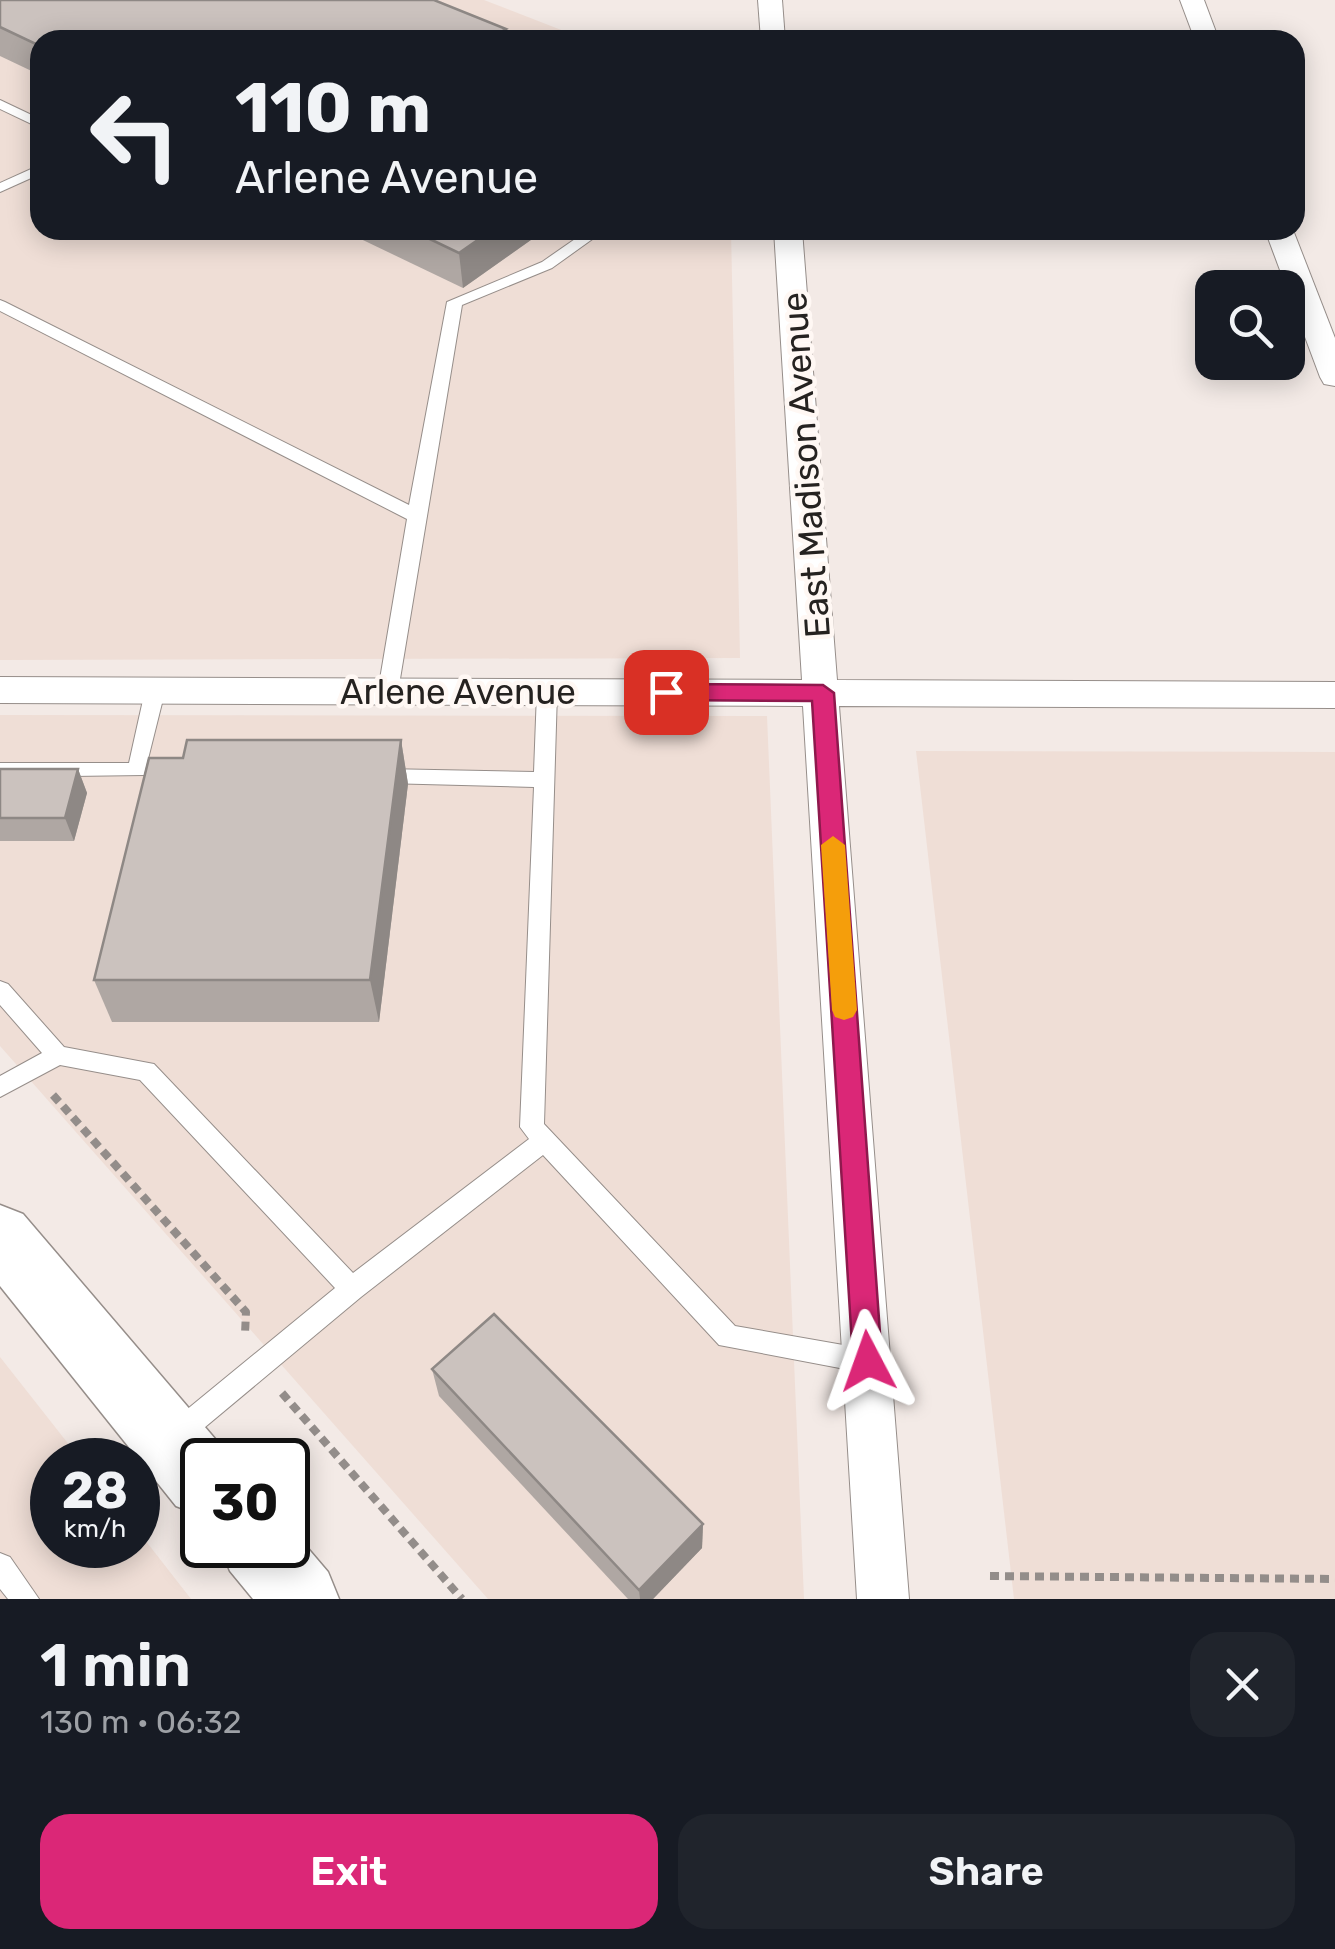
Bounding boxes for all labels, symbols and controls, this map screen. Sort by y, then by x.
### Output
text: 110 m [235,67,431,150]
icon: left [70,70,200,200]
text: Arlene Avenue [235,151,538,204]
map controls [1195,270,1305,380]
button: search [1195,270,1305,380]
street label: East Madison Avenue [773,291,839,639]
pin [624,650,709,735]
icon: arrive [639,665,694,720]
street label: Arlene Avenue [340,671,576,713]
position arrow [816,1309,920,1413]
speed limit sign: 30 [180,1438,310,1568]
text: 28 [62,1461,128,1521]
text: km/h [64,1514,126,1543]
text: 1 min [40,1630,191,1701]
button: close [1190,1632,1295,1737]
text: 130 m · 06:32 [40,1703,242,1741]
button: Exit [40,1814,658,1929]
button: Share [678,1814,1295,1929]

